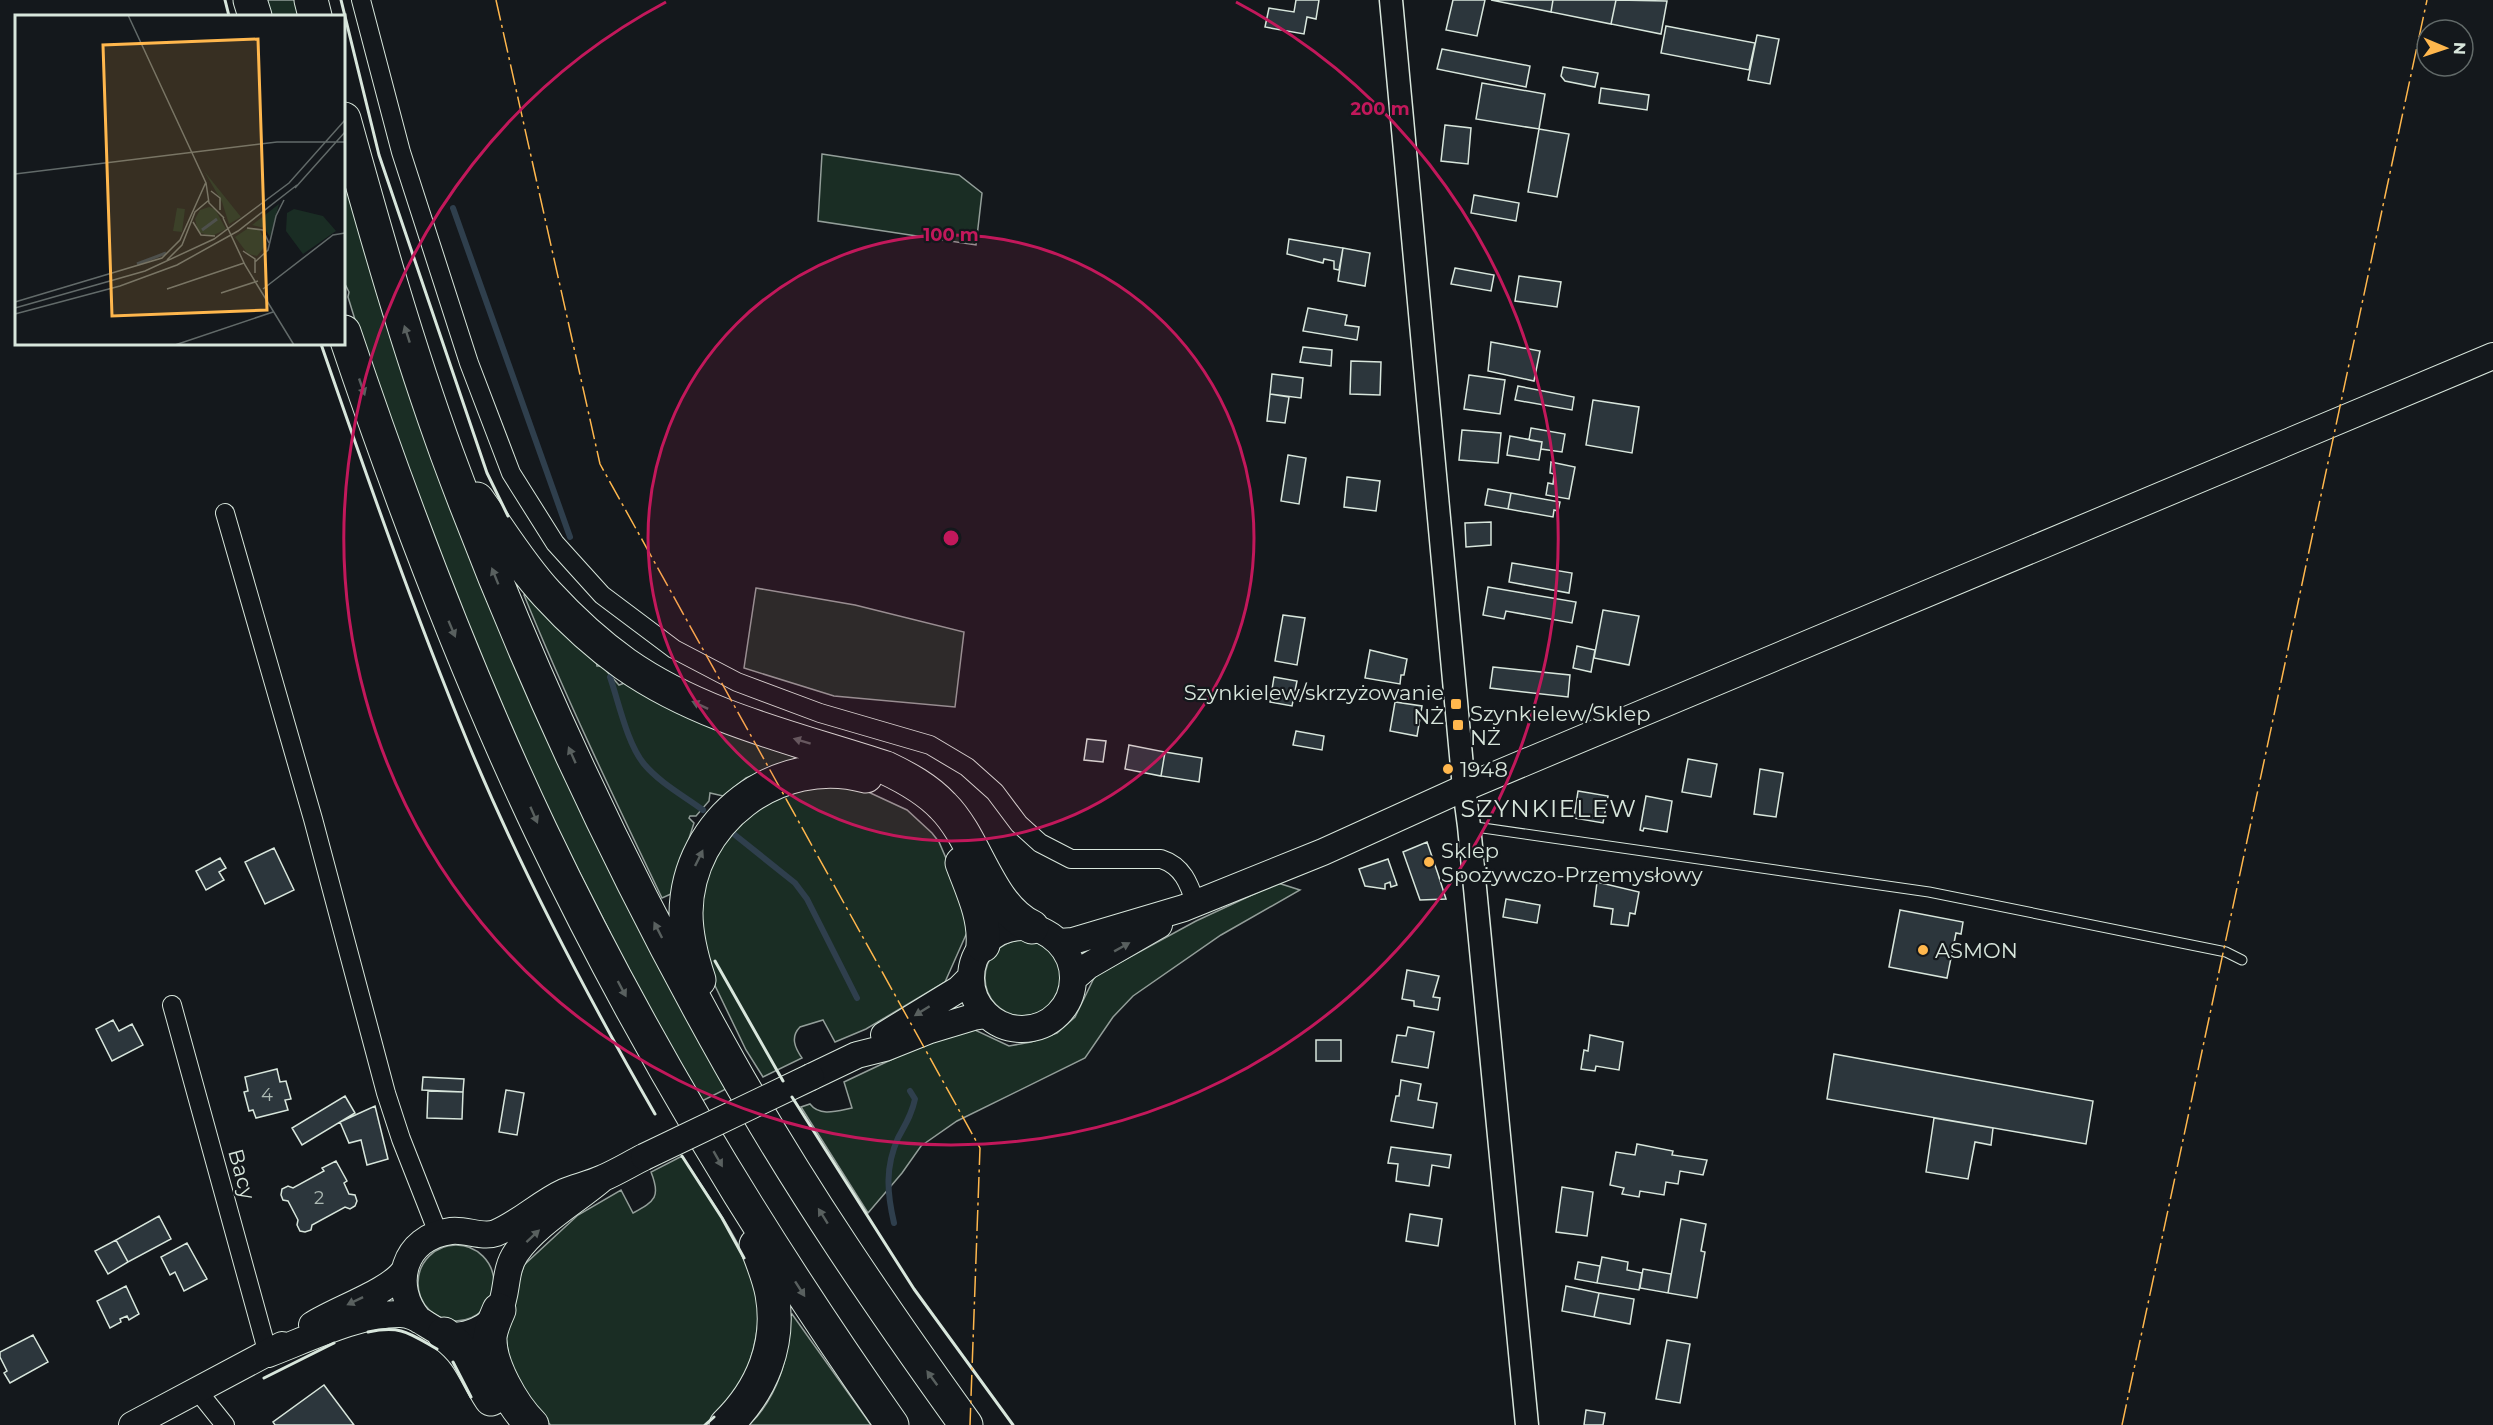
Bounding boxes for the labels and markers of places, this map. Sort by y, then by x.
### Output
centre of rings [941,528,961,548]
place label: Szynkielew/skrzyżowanie NŻ [1184,680,1444,729]
marker: Szynkielew/skrzyżowanie NŻ [1449,697,1463,711]
place label: Szynkielew/Sklep NŻ [1470,701,1650,750]
marker: Szynkielew/Sklep NŻ [1451,718,1465,732]
place label: 1948 [1460,757,1508,782]
marker: 1948 [1441,762,1455,776]
place label: Sklep Spożywczo-Przemysłowy [1441,838,1703,887]
marker: Sklep Spożywczo-Przemysłowy [1422,855,1436,869]
place label: ASMON [1935,938,2018,963]
marker: ASMON [1916,943,1930,957]

